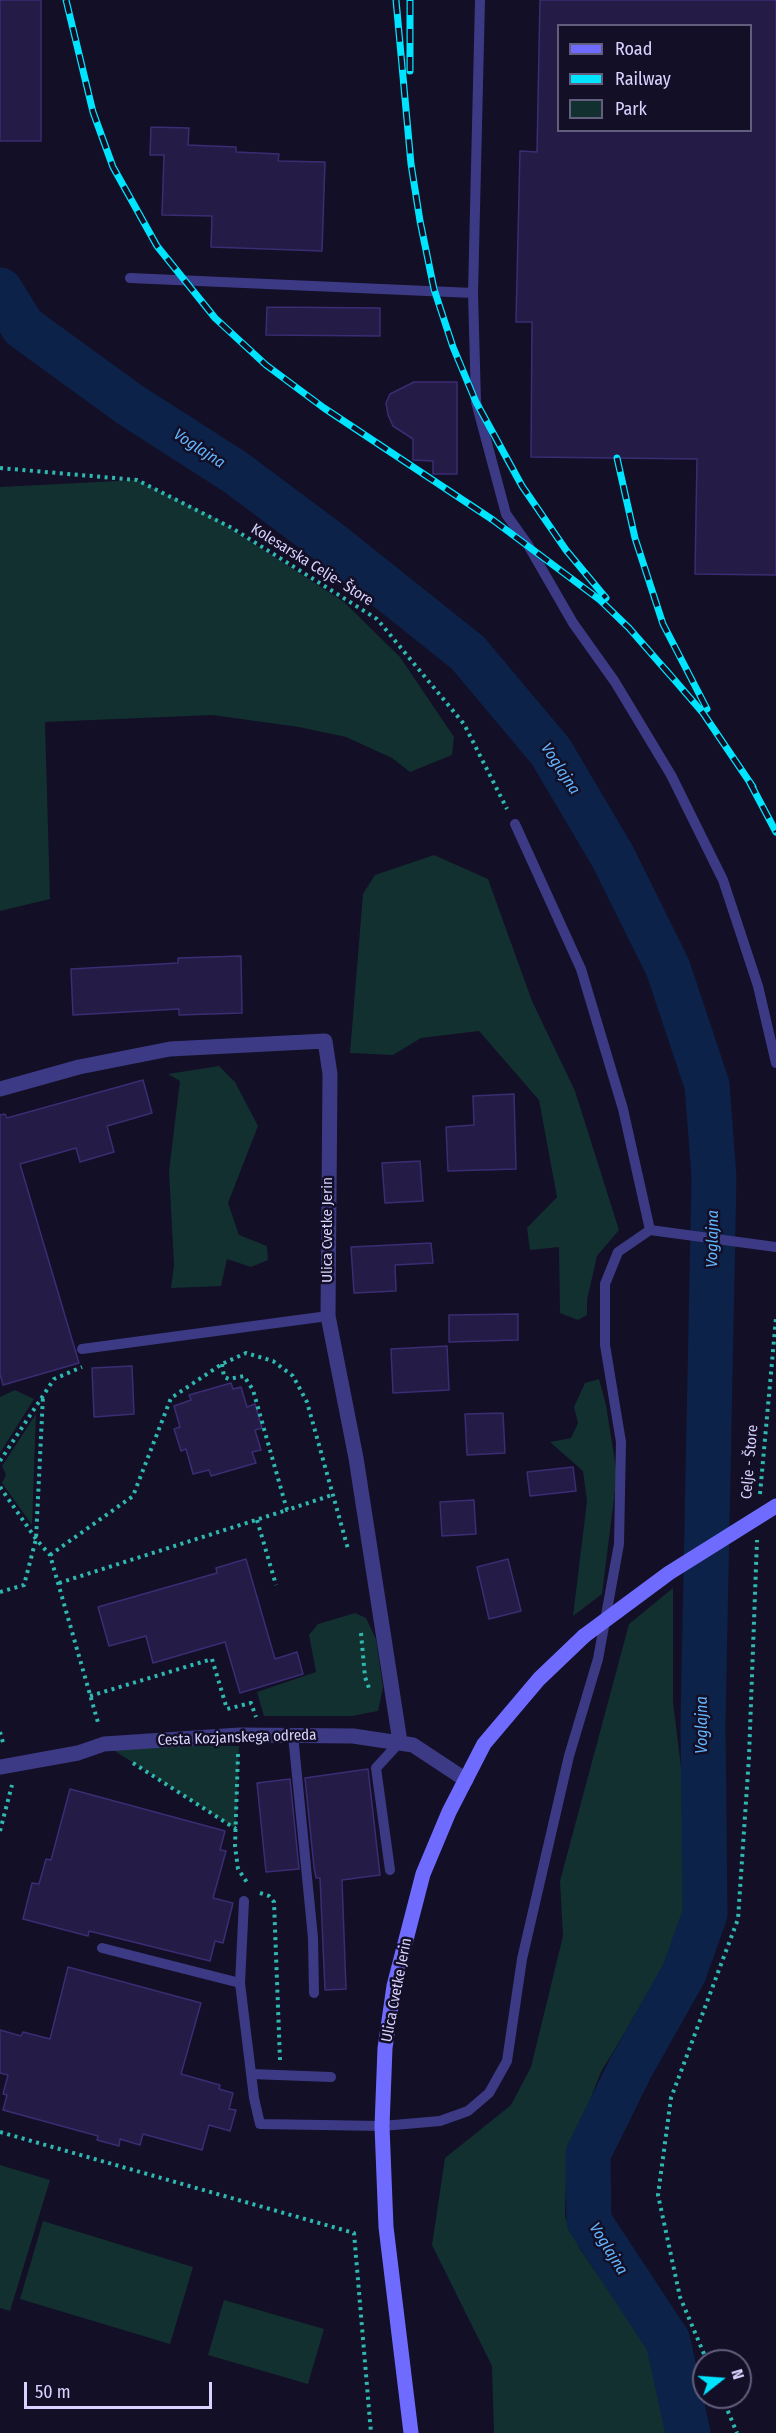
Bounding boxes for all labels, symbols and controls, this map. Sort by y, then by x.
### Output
legend [557,24,752,132]
text: Road [615,38,652,60]
text: Railway [615,68,671,90]
text: Park [615,98,647,120]
water label: Voglajna [170,425,228,473]
street label: Kolesarska Celje- Štore [248,520,376,610]
water label: Voglajna [536,740,584,798]
street label: Ulica Cvetke Jerin [319,1177,337,1283]
water label: Voglajna [703,1210,723,1268]
street label: Celje - Štore [738,1424,762,1500]
water label: Voglajna [693,1696,713,1754]
street label: Cesta Kozjanskega odreda [157,1726,317,1750]
street label: Ulica Cvetke Jerin [378,1936,416,2044]
water label: Voglajna [585,2220,631,2278]
north arrow [692,2349,752,2409]
text: N [727,2367,748,2382]
scale bar [27,2370,214,2408]
text: 50 m [35,2381,71,2403]

